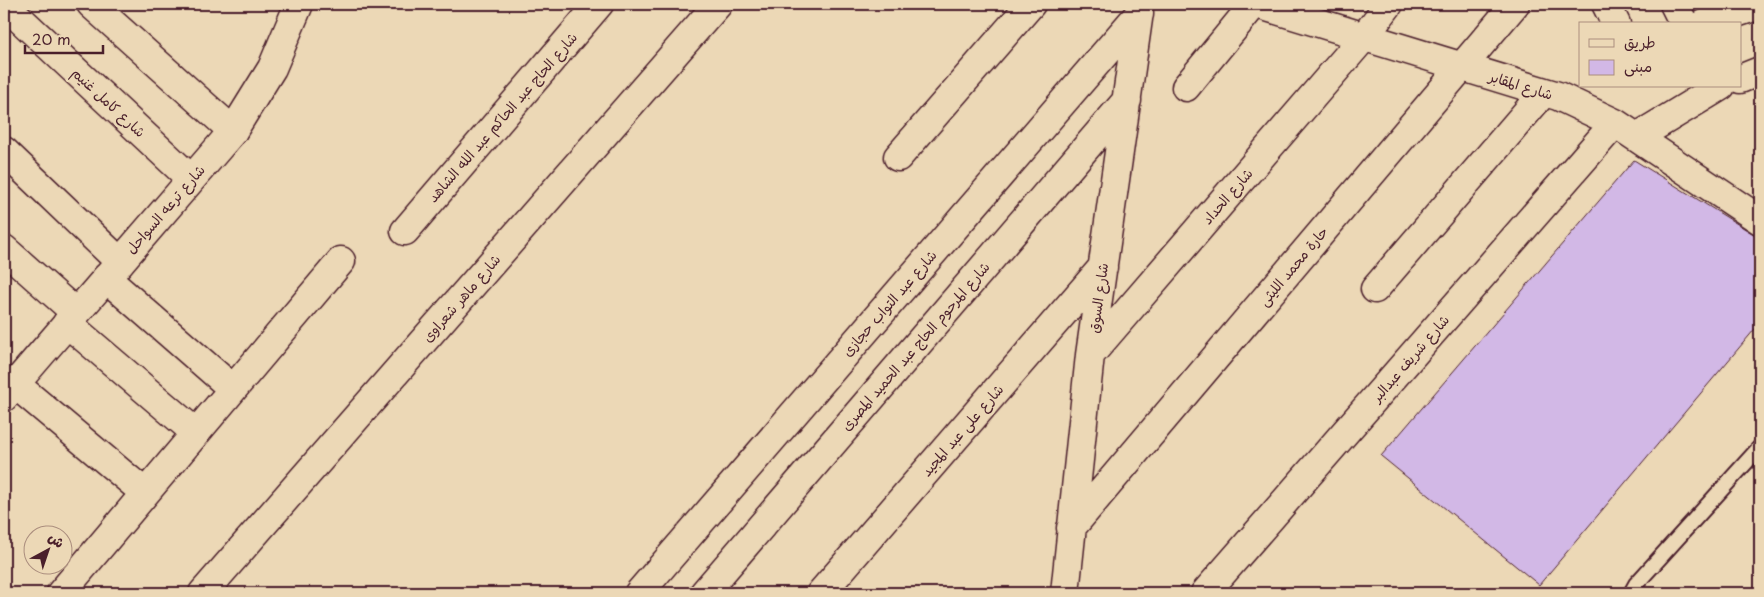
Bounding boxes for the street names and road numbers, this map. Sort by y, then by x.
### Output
street label: شارع الحاج عبد الحاكم عبد الله الشاهد [422,27,583,207]
street label: شارع كامل غنيم [67,62,151,143]
street label: شارع المقابر [1486,65,1556,105]
street label: شارع ترعه السواحل [120,160,210,258]
street label: شارع الحداد [1197,163,1257,229]
street label: حارة محمد الليثى [1253,222,1333,310]
street label: شارع عبد التواب حجازى [837,245,941,361]
street label: شارع ماهر شعراوى [417,249,505,347]
street label: شارع المرحوم الحاج عبد الحميد المصرى [836,257,996,436]
street label: شارع السوق [1083,262,1113,334]
street label: شارع شريف عبدالبر [1366,310,1454,407]
street label: شارع على عبد المجيد [916,379,1008,481]

